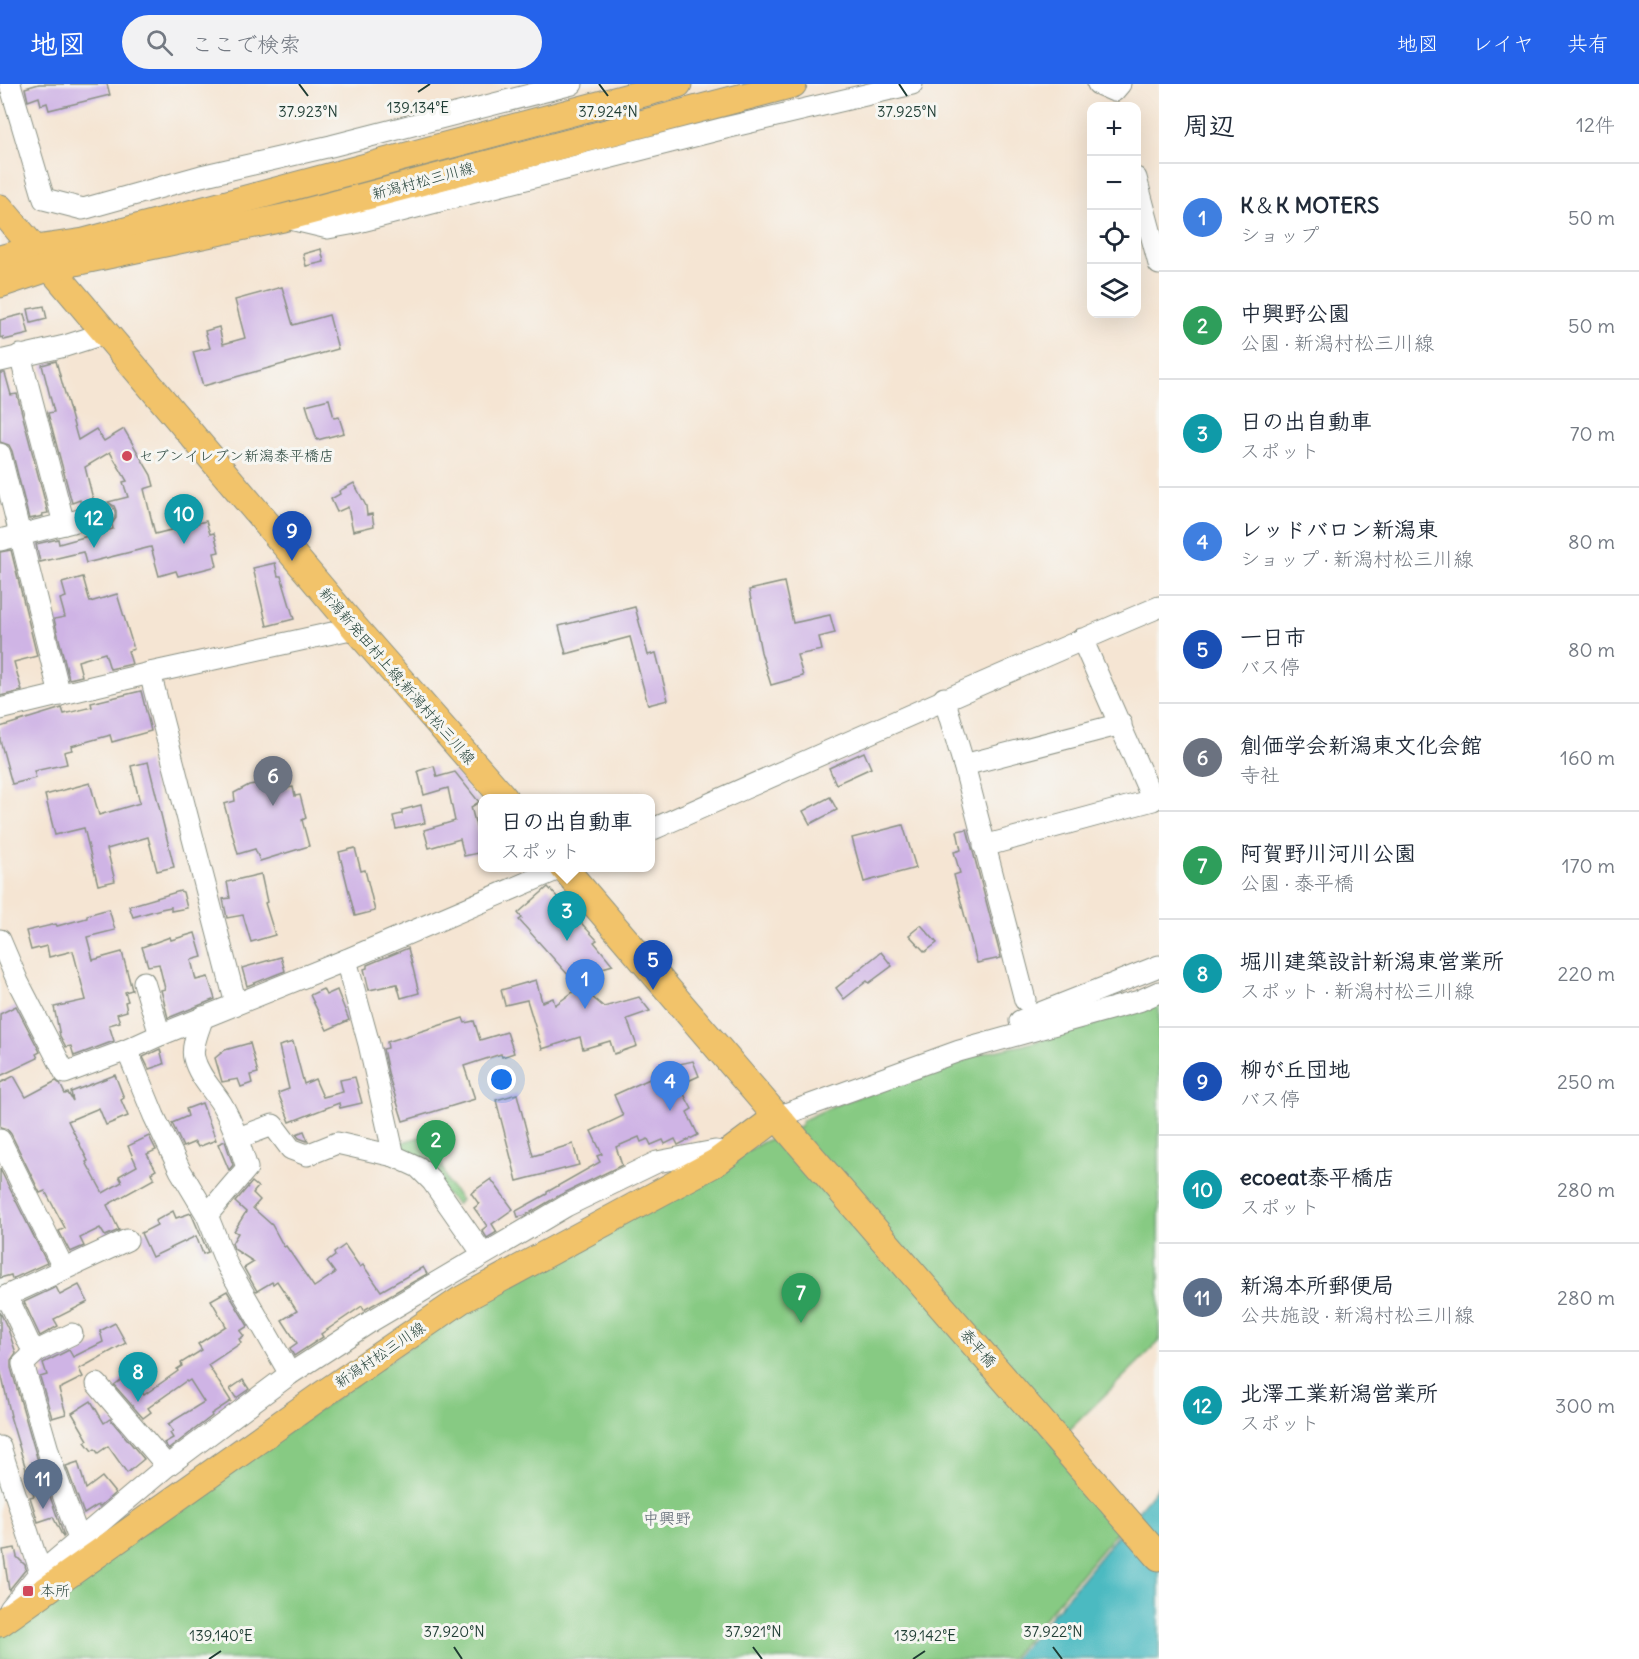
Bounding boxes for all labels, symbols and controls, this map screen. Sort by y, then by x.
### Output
search box [122,15,542,69]
text: 地図 [30,26,86,62]
icon: search [143,26,176,59]
text: ここで検索 [191,30,301,58]
text: 地図 [1397,30,1439,57]
text: レイヤ [1472,30,1534,57]
text: 共有 [1567,30,1609,57]
text: 139.134°E [387,98,449,117]
text: 37.923°N [278,102,338,121]
text: 37.924°N [578,102,638,121]
text: 37.925°N [877,102,937,121]
map controls [1087,102,1141,318]
button: + [1087,102,1141,156]
text: 周辺 [1183,109,1235,142]
text: 12件 [1576,112,1615,137]
button: − [1087,156,1141,210]
street label: 新潟村松三川線 [370,158,476,203]
text: K＆K MOTERS [1240,191,1379,219]
text: 1 [1199,205,1206,230]
text: 50 m [1568,205,1615,230]
button: locate [1087,210,1141,264]
text: ショップ [1240,222,1319,247]
button: layers [1087,264,1141,318]
text: 中興野公園 [1240,299,1350,327]
text: 2 [1197,313,1208,338]
text: 50 m [1568,313,1615,338]
text: 公園 · 新潟村松三川線 [1240,330,1434,355]
text: 日の出自動車 [1240,407,1372,435]
text: 3 [1197,421,1208,446]
text: 70 m [1570,421,1615,446]
text: スポット [1240,438,1320,463]
place label: セブンイレブン新潟泰平橋店 [139,446,334,465]
marker: セブンイレブン新潟泰平橋店 [120,449,134,463]
pin: 10 [164,494,204,544]
pin: 12 [74,498,113,548]
pin: 9 [272,512,312,561]
text: レッドバロン新潟東 [1240,515,1438,543]
text: 4 [1197,529,1208,554]
text: 80 m [1568,529,1615,554]
text: ショップ · 新潟村松三川線 [1240,546,1473,571]
street label: 新潟新発田村上線;新潟村松三川線 [315,583,480,768]
text: 一日市 [1240,623,1306,651]
text: 5 [1197,637,1208,662]
text: 80 m [1568,637,1615,662]
text: バス停 [1240,654,1300,679]
text: 創価学会新潟東文化会館 [1240,731,1482,759]
text: 6 [1197,745,1208,770]
text: 160 m [1560,745,1615,770]
pin: 6 [254,756,292,806]
text: 寺社 [1240,762,1280,787]
popup [478,794,655,872]
text: 日の出自動車 [500,807,633,835]
text: スポット [500,838,580,863]
text: 阿賀野川河川公園 [1240,839,1416,867]
text: 7 [1198,853,1207,878]
text: 170 m [1562,853,1615,878]
text: 公園 · 泰平橋 [1240,870,1354,895]
pin: 3 [548,892,586,941]
pin: 5 [634,940,672,990]
text: 堀川建築設計新潟東営業所 [1240,947,1504,975]
pin: 1 [566,960,604,1009]
text: 8 [1197,961,1208,986]
text: 220 m [1558,961,1615,986]
text: スポット · 新潟村松三川線 [1240,978,1474,1003]
text: 柳が丘団地 [1240,1055,1350,1083]
pin: 4 [650,1062,690,1111]
your location [487,1065,516,1094]
text: 9 [1197,1069,1208,1094]
text: 250 m [1557,1069,1615,1094]
text: バス停 [1240,1086,1300,1111]
pin: 2 [416,1120,456,1170]
text: ecoeat泰平橋店 [1240,1163,1395,1191]
text: 10 [1192,1177,1213,1202]
text: 280 m [1557,1177,1615,1202]
text: スポット [1240,1194,1320,1219]
text: 新潟本所郵便局 [1240,1271,1394,1299]
pin: 7 [782,1274,820,1323]
text: 11 [1195,1285,1210,1310]
text: 280 m [1557,1285,1615,1310]
text: 公共施設 · 新潟村松三川線 [1240,1302,1474,1327]
street label: 新潟村松三川線 [331,1317,429,1392]
street label: 泰平橋 [956,1324,1000,1371]
pin: 8 [118,1352,158,1402]
text: 北澤工業新潟営業所 [1240,1379,1438,1407]
text: 12 [1193,1393,1212,1418]
text: 300 m [1555,1393,1615,1418]
text: スポット [1240,1410,1320,1435]
pin: 11 [24,1460,63,1509]
district label: 中興野 [643,1508,691,1528]
place label: 本所 [40,1581,70,1600]
marker: 本所 [21,1584,35,1598]
text: 37.920°N [423,1622,485,1641]
text: 37.921°N [724,1622,782,1641]
text: 37.922°N [1023,1622,1083,1641]
text: 139.140°E [189,1626,253,1645]
text: 139.142°E [894,1626,956,1645]

